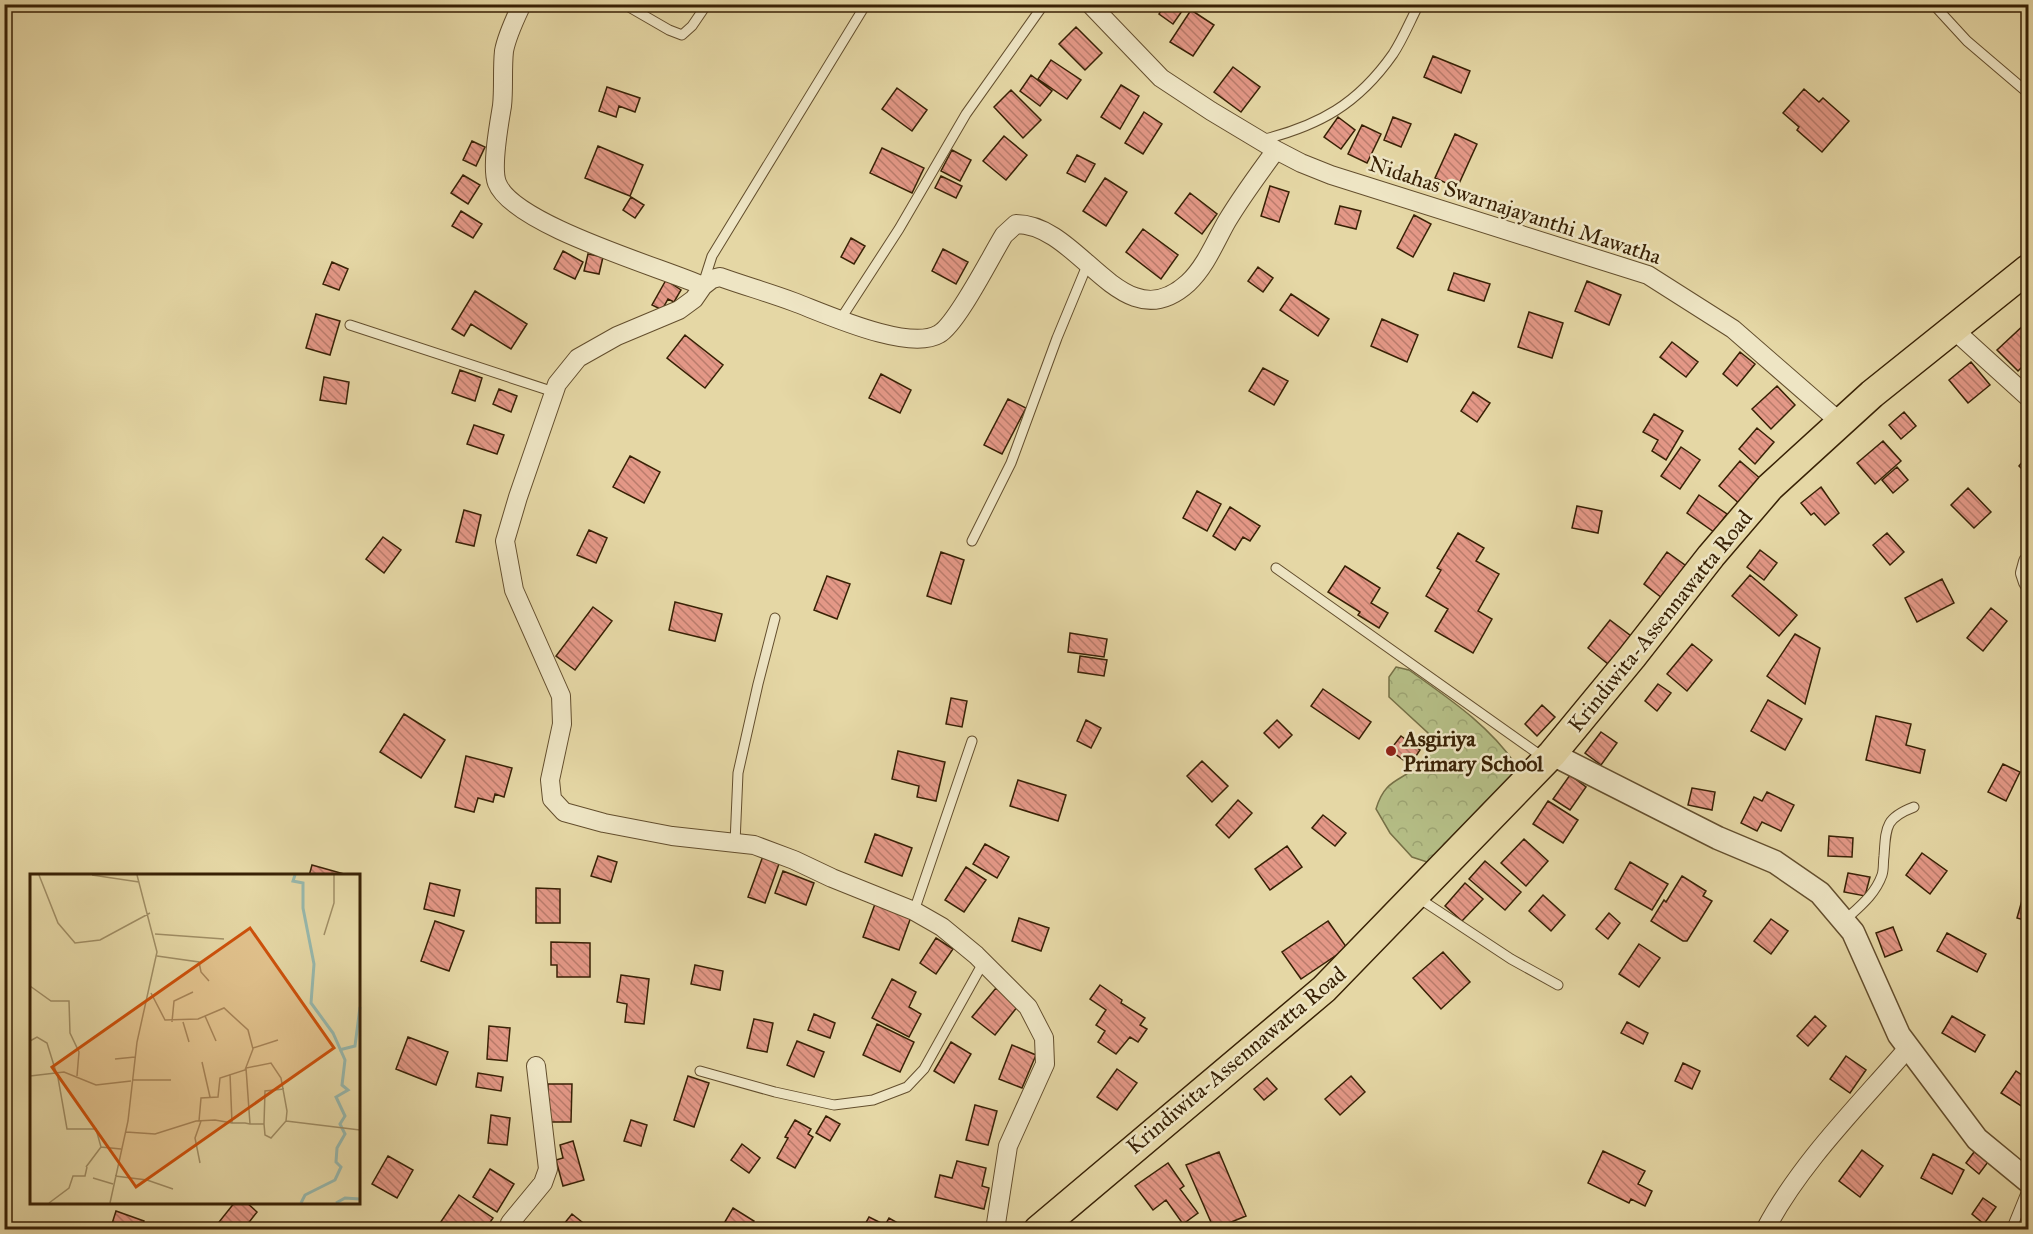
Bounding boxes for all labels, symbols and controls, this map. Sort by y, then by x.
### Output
street label: Nidahas Swarnajayanthi Mawatha [1365,150,1665,270]
street label: Krindiwita-Assennawatta Road [1562,504,1758,738]
place label: Asgiriya Primary School [1401,725,1544,777]
marker: Asgiriya Primary School [1384,744,1398,758]
inset map [30,874,360,1204]
street label: Krindiwita-Assennawatta Road [1121,960,1351,1160]

